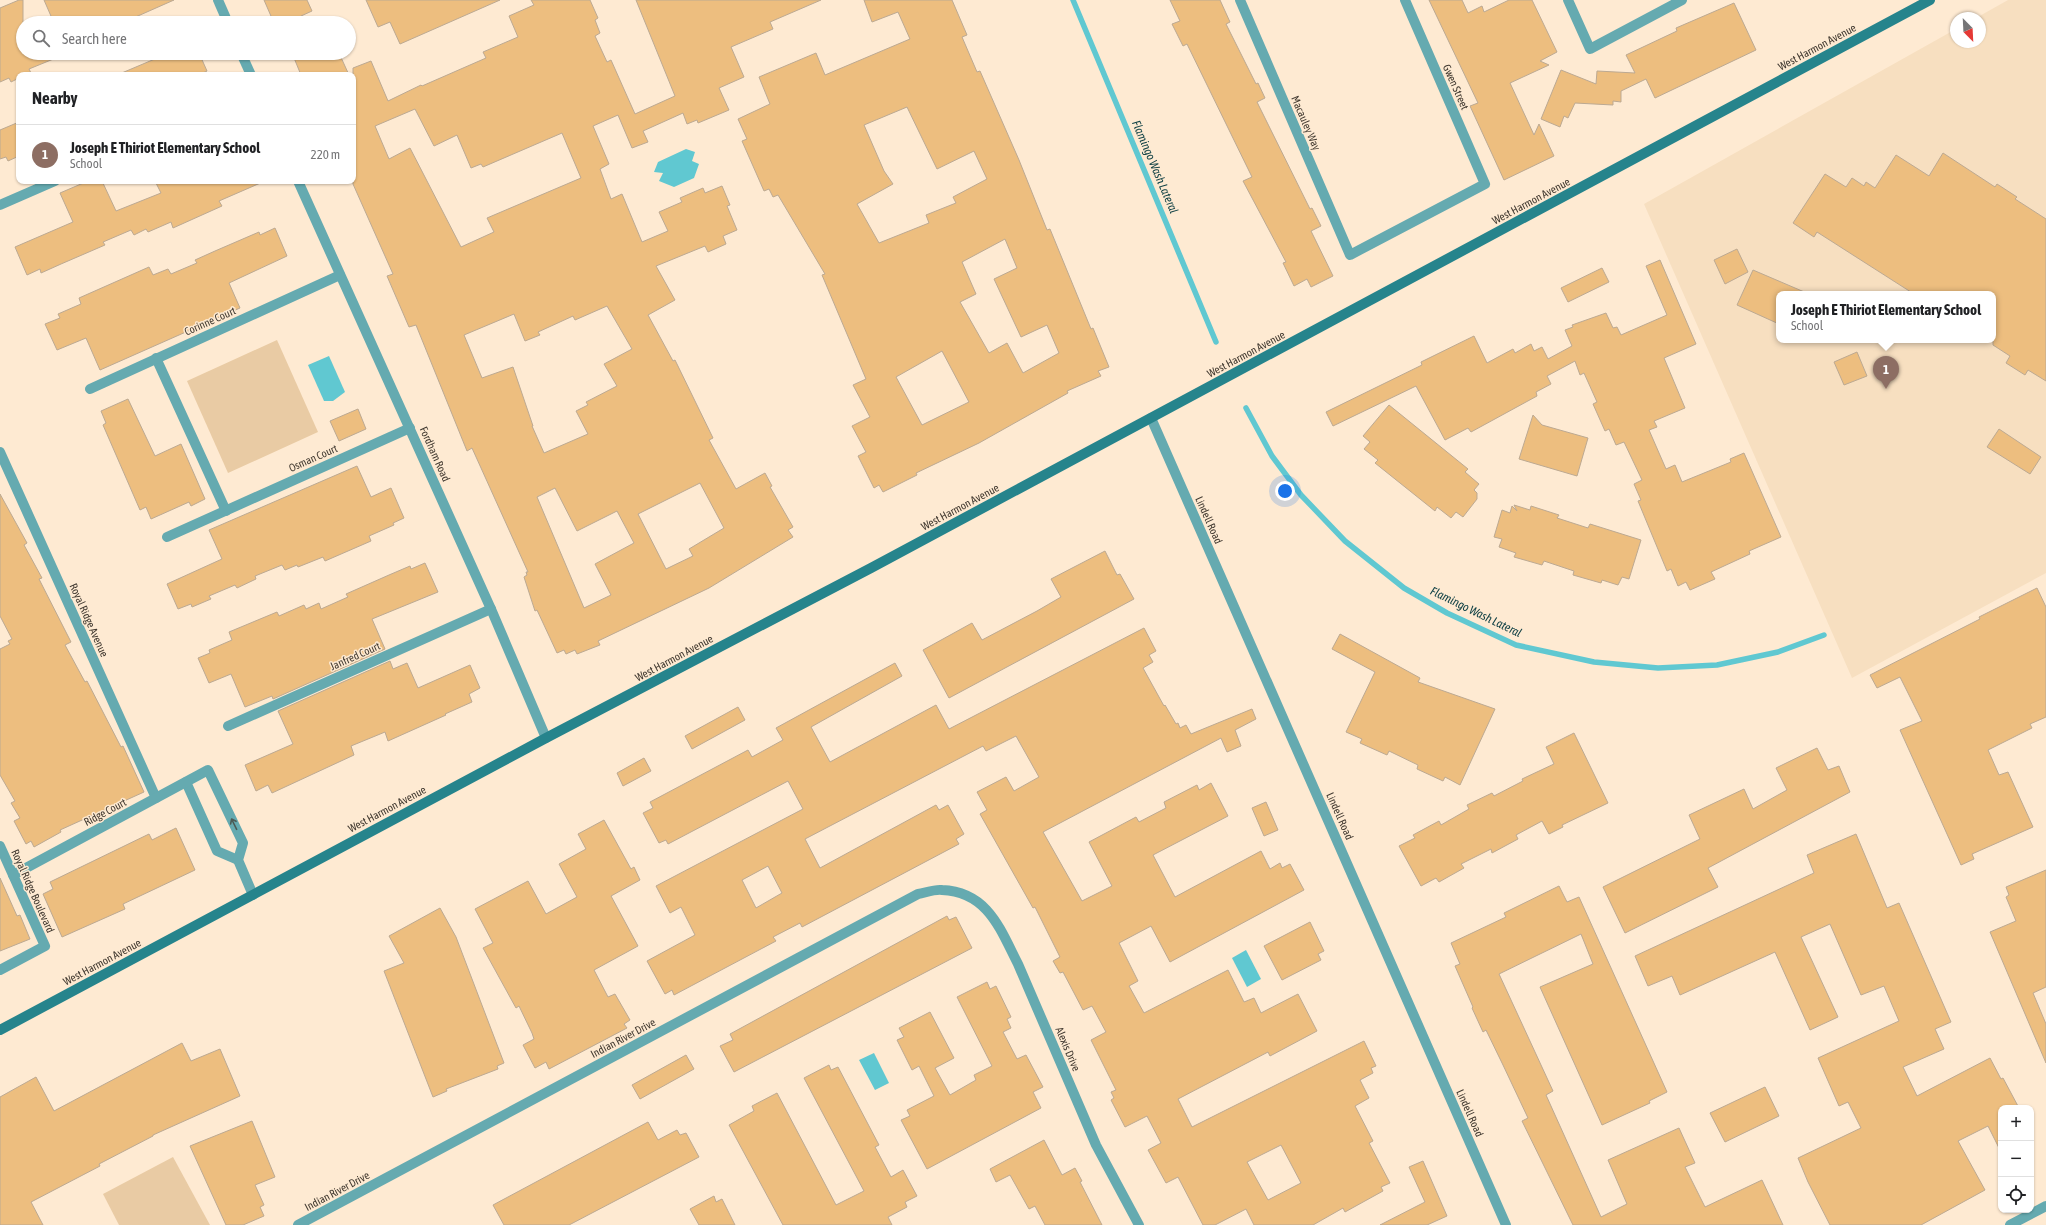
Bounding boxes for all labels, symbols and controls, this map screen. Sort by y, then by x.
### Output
north arrow [1950,12,1986,48]
search box [16,16,356,60]
street label: West Harmon Avenue [1776,21,1858,73]
icon: search [30,27,52,49]
text: Search here [62,30,127,47]
street label: Gwen Street [1441,63,1471,111]
text: Nearby [32,88,78,108]
street label: Macauley Way [1289,94,1323,152]
water label: Flamingo Wash Lateral [1129,118,1181,216]
text: Joseph E Thiriot Elementary School [70,139,260,156]
text: 1 [42,147,48,162]
text: 220 m [311,147,340,162]
text: School [70,156,102,171]
street label: West Harmon Avenue [1490,175,1572,227]
popup [1776,291,1996,343]
text: Joseph E Thiriot Elementary School [1791,301,1981,318]
street label: Corinne Court [183,304,237,338]
text: School [1791,318,1823,333]
street label: West Harmon Avenue [1205,328,1287,380]
pin: 1 [1873,356,1899,389]
street label: Fordham Road [418,425,452,483]
street label: Osman Court [287,442,339,474]
street label: West Harmon Avenue [919,481,1001,533]
your location [1275,481,1295,501]
street label: Lindell Road [1193,494,1225,546]
street label: Royal Ridge Avenue [67,581,111,659]
water label: Flamingo Wash Lateral [1428,584,1524,640]
street label: West Harmon Avenue [633,632,715,684]
street label: Janfred Court [328,640,382,672]
street label: West Harmon Avenue [346,783,428,835]
street label: Lindell Road [1324,790,1356,842]
street label: Ridge Court [82,796,128,828]
one-way arrow [230,818,237,830]
street label: Royal Ridge Boulevard [9,847,57,935]
street label: West Harmon Avenue [61,936,143,988]
street label: Indian River Drive [589,1016,657,1060]
street label: Alexis Drive [1053,1025,1083,1073]
street label: Lindell Road [1454,1087,1486,1139]
map controls [1998,1105,2034,1213]
button: + [1998,1105,2034,1141]
button: − [1998,1141,2034,1177]
street label: Indian River Drive [303,1169,371,1213]
button: locate [1998,1177,2034,1213]

